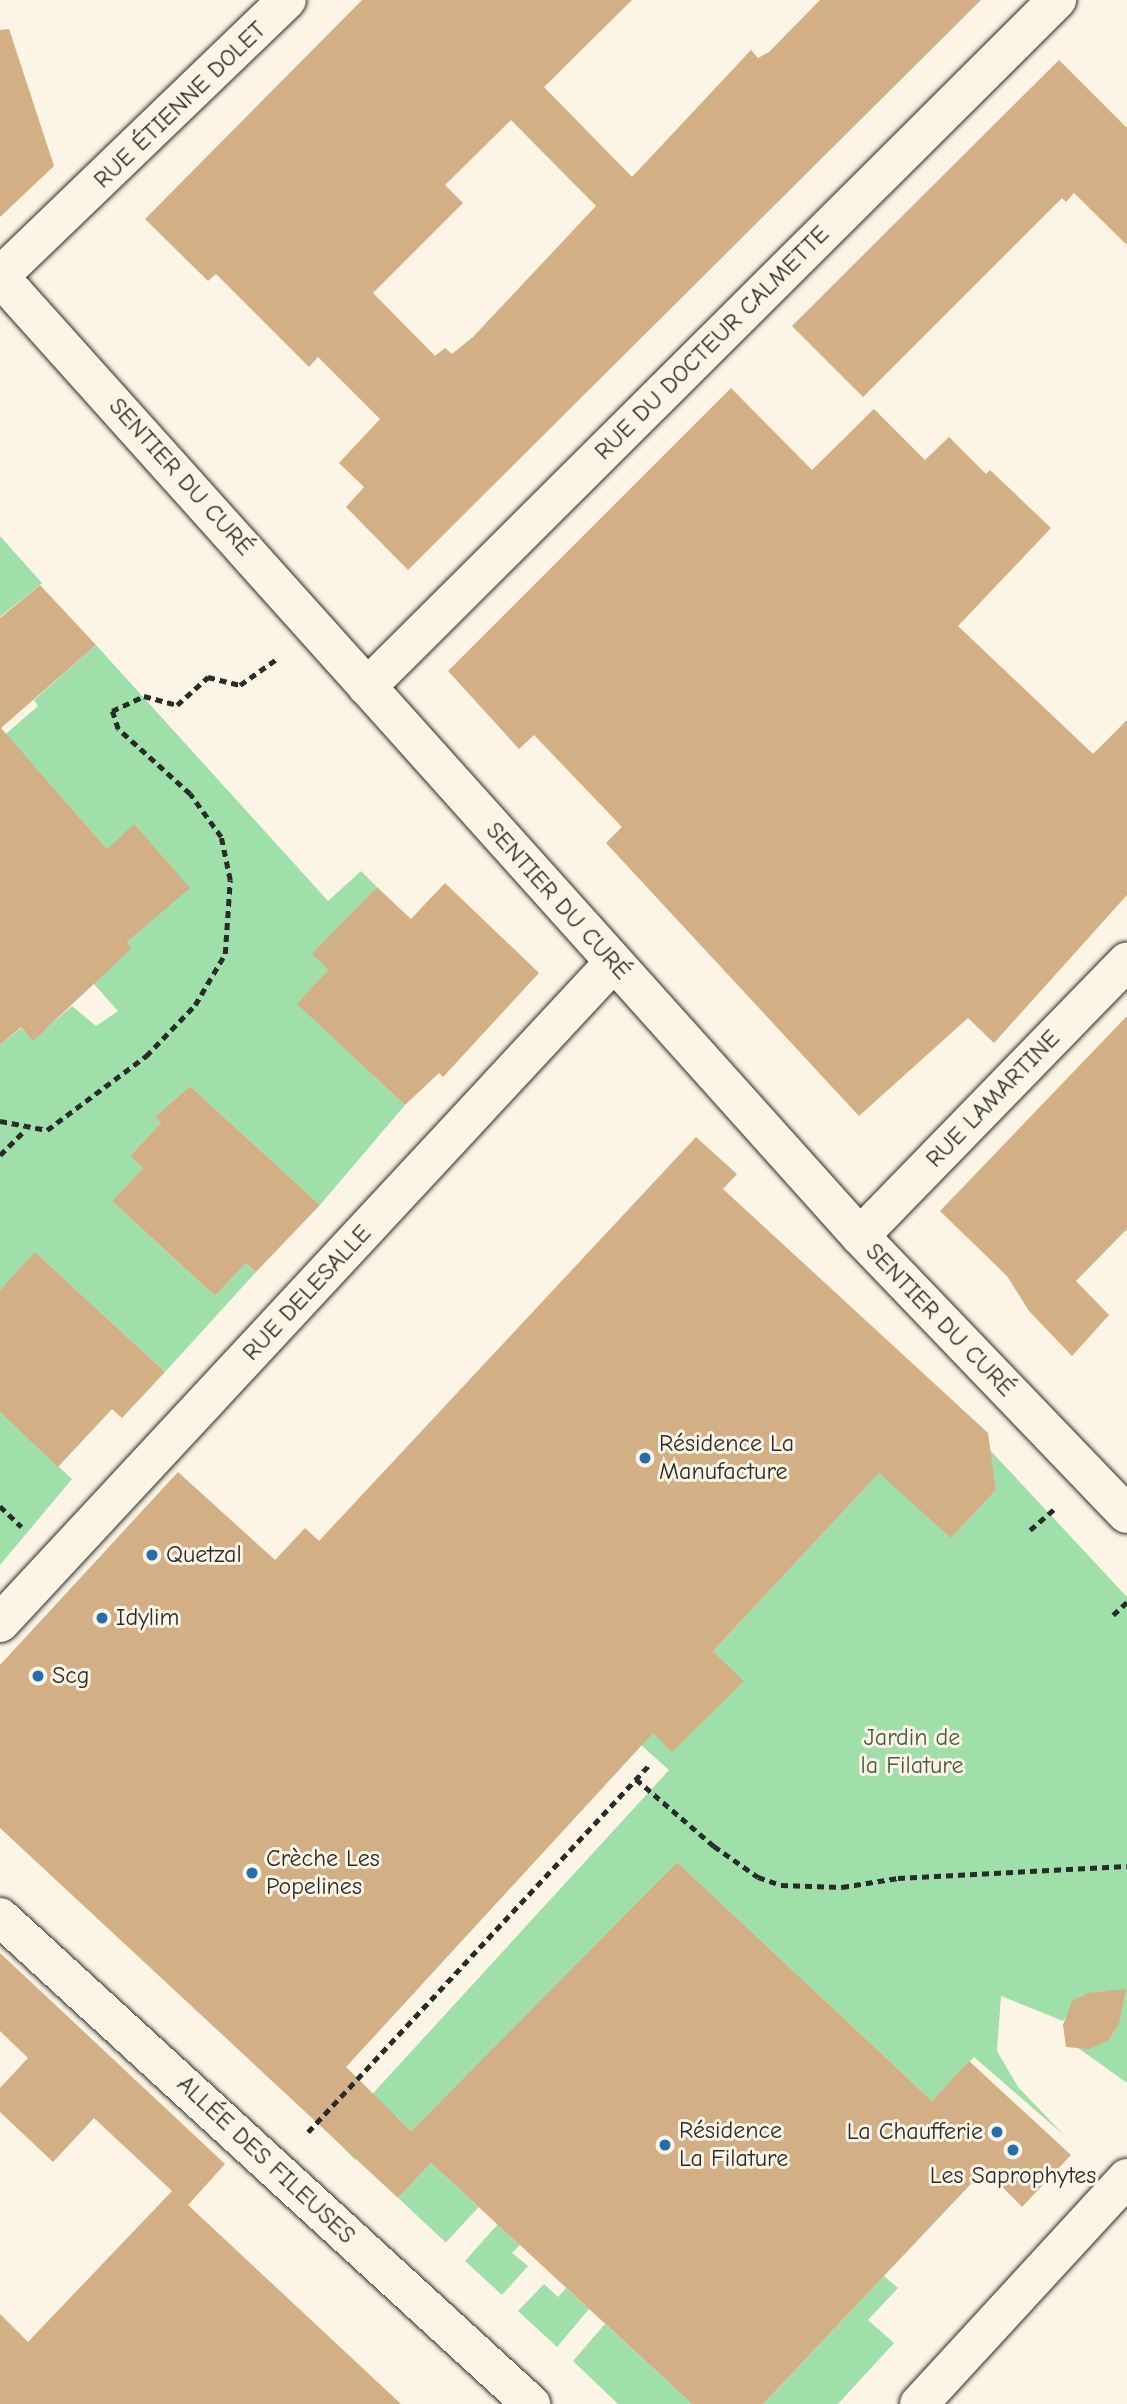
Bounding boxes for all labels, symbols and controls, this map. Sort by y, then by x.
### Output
street label: RUE ÉTIENNE DOLET [88,16,272,194]
street label: RUE DU DOCTEUR CALMETTE [589,220,835,466]
street label: SENTIER DU CURÉ [103,392,259,562]
street label: SENTIER DU CURÉ [480,816,636,986]
street label: RUE LAMARTINE [920,1024,1066,1174]
street label: RUE DELESALLE [237,1219,377,1367]
street label: SENTIER DU CURÉ [859,1237,1021,1403]
place label: Résidence La Manufacture [659,1430,794,1486]
marker: Résidence La Manufacture [637,1450,653,1466]
place label: Quetzal [166,1541,242,1569]
marker: Quetzal [144,1547,160,1563]
place label: Idylim [116,1604,179,1632]
marker: Idylim [94,1610,110,1626]
place label: Scg [52,1662,90,1690]
marker: Scg [30,1668,46,1684]
park label: Jardin de la Filature [861,1724,963,1780]
place label: Crèche Les Popelines [266,1845,380,1901]
marker: Crèche Les Popelines [244,1865,260,1881]
street label: ALLÉE DES FILEUSES [171,2070,361,2250]
place label: Résidence La Filature [679,2117,788,2173]
place label: La Chaufferie [847,2118,983,2146]
marker: La Chaufferie [989,2124,1005,2140]
marker: Résidence La Filature [657,2137,673,2153]
marker: Les Saprophytes [1005,2142,1021,2158]
place label: Les Saprophytes [930,2162,1096,2190]

